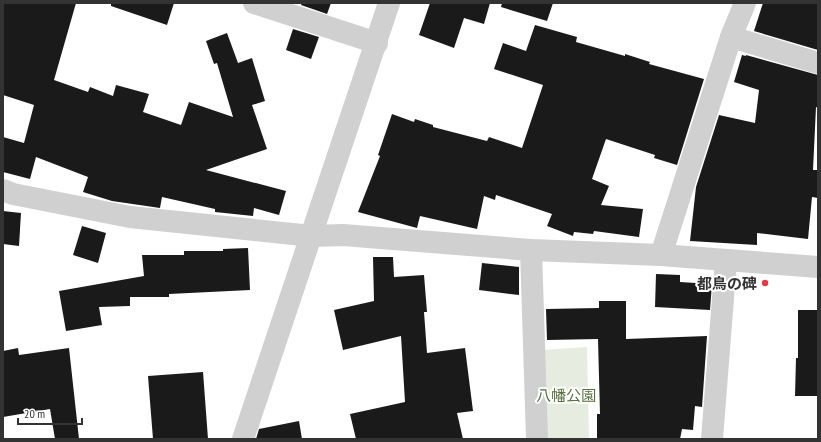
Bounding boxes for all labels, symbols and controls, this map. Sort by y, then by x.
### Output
place label: 都鳥の碑 [697,274,757,293]
marker: 都鳥の碑 [760,278,770,288]
park label: 八幡公園 [536,386,596,405]
scale bar [18,400,82,426]
text: 20 m [24,406,45,421]

